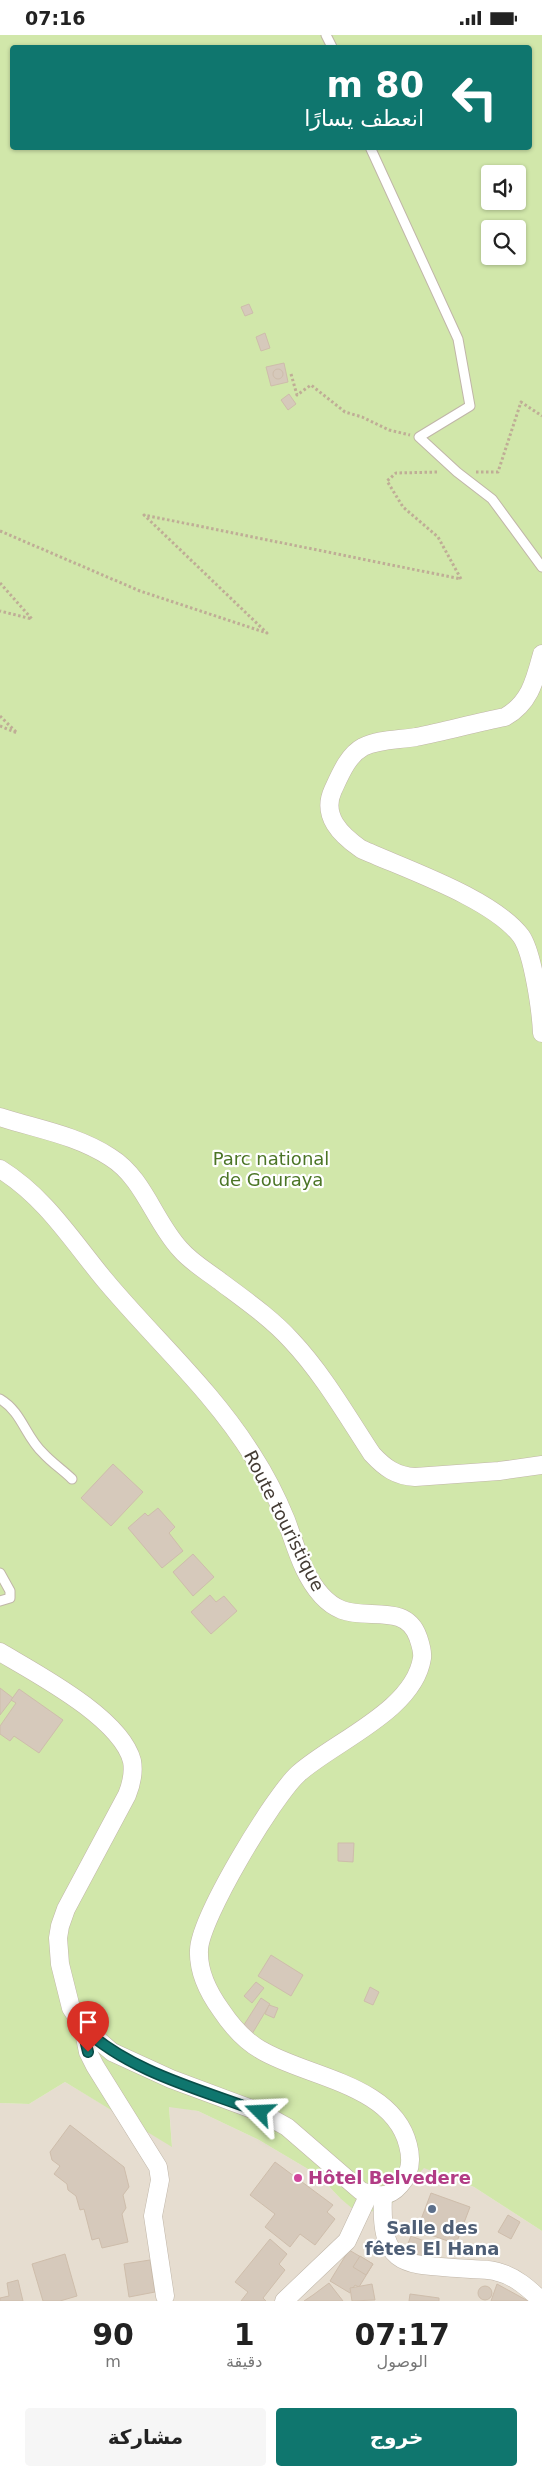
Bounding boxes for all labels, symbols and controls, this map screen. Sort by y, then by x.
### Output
text: 07:16 [25,7,85,29]
text: 80 m [327,65,424,105]
icon: left [442,65,507,130]
text: انعطف يسارًا [304,106,424,131]
map controls [481,165,526,265]
button: sound [481,165,526,210]
button: search [481,220,526,265]
park label: Parc national de Gouraya [213,1148,329,1190]
street label: Route touristique [240,1447,329,1595]
pin [67,2001,109,2052]
icon: arrive [74,2008,102,2036]
position arrow [233,2085,285,2137]
place label: Hôtel Belvedere [308,2167,471,2188]
marker: Hôtel Belvedere [292,2172,304,2184]
marker: Salle des fêtes El Hana [426,2203,438,2215]
place label: Salle des fêtes El Hana [365,2217,499,2259]
text: 90 [92,2317,134,2352]
text: 1 [234,2317,255,2352]
text: 07:17 [354,2317,450,2352]
text: m [105,2352,121,2371]
text: دقيقة [226,2352,262,2371]
text: الوصول [377,2352,428,2371]
button: مشاركة [25,2408,266,2466]
button: خروج [276,2408,517,2466]

